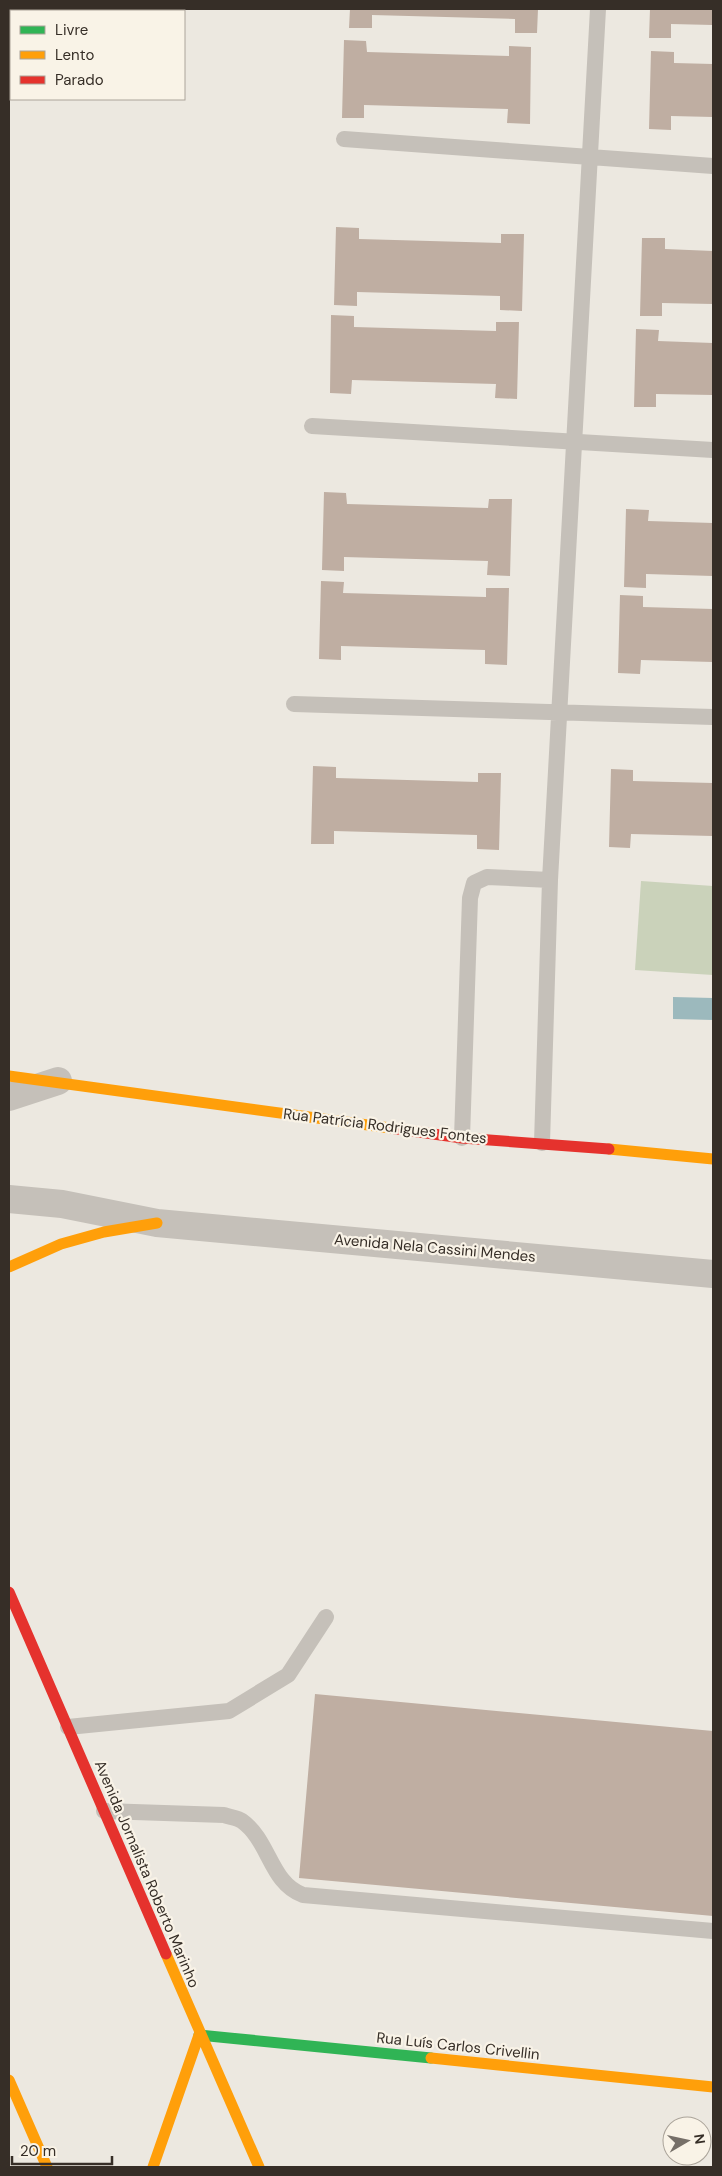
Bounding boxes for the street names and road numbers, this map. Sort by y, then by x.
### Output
street label: Rua Patrícia Rodrigues Fontes [282,1104,488,1148]
street label: Avenida Nela Cassini Mendes [333,1229,537,1267]
street label: Avenida Jornalista Roberto Marinho [90,1757,204,1991]
street label: Rua Luís Carlos Crivellin [375,2027,541,2065]

